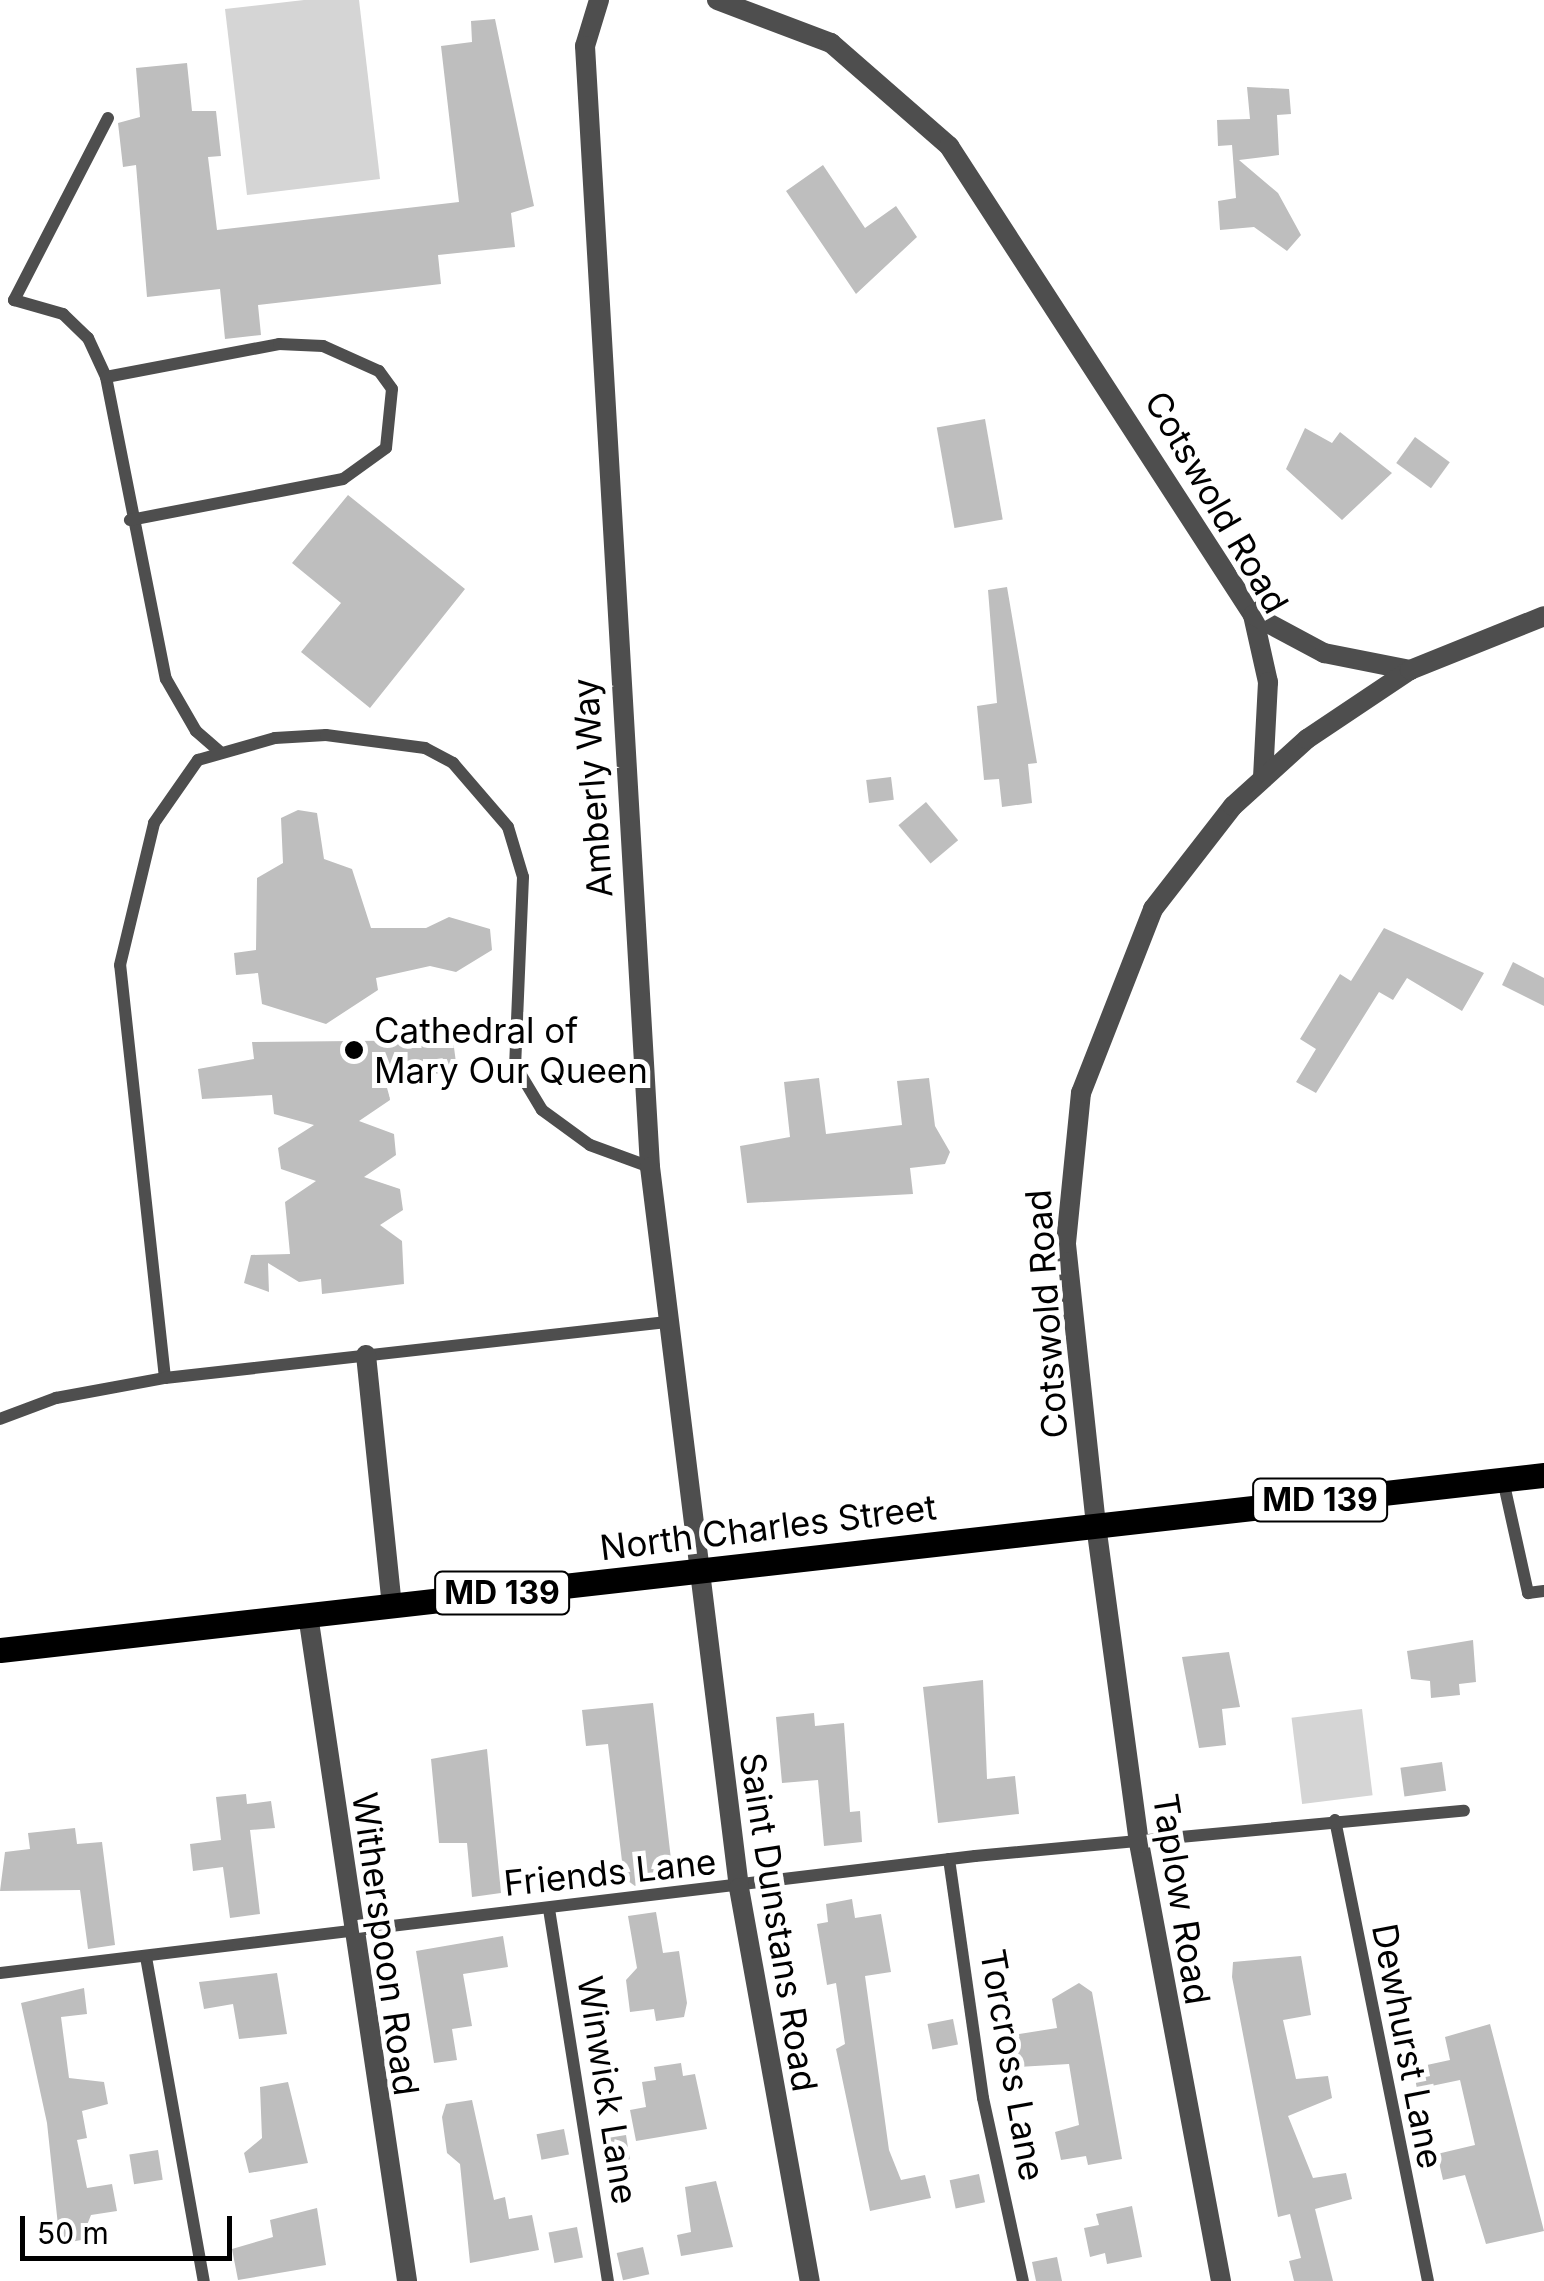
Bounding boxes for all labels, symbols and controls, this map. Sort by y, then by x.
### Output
street label: Cotswold Road [1136,384,1298,620]
street label: Amberly Way [563,677,621,899]
place label: Cathedral of Mary Our Queen [374,1009,648,1091]
marker: Cathedral of Mary Our Queen [343,1039,365,1061]
street label: Cotswold Road [1016,1188,1076,1440]
road number: MD 139 [1250,1473,1390,1527]
street label: North Charles Street [597,1486,939,1568]
road number: MD 139 [432,1566,572,1620]
street label: Saint Dunstans Road [731,1750,827,2094]
street label: Witherspoon Road [344,1790,428,2098]
street label: Taplow Road [1145,1791,1219,2007]
street label: Friends Lane [502,1840,718,1904]
street label: Dewhurst Lane [1364,1920,1452,2172]
street label: Torcross Lane [972,1946,1054,2184]
street label: Winwick Lane [569,1973,647,2207]
scale bar [25,2196,238,2258]
text: 50 m [37,2215,109,2251]

